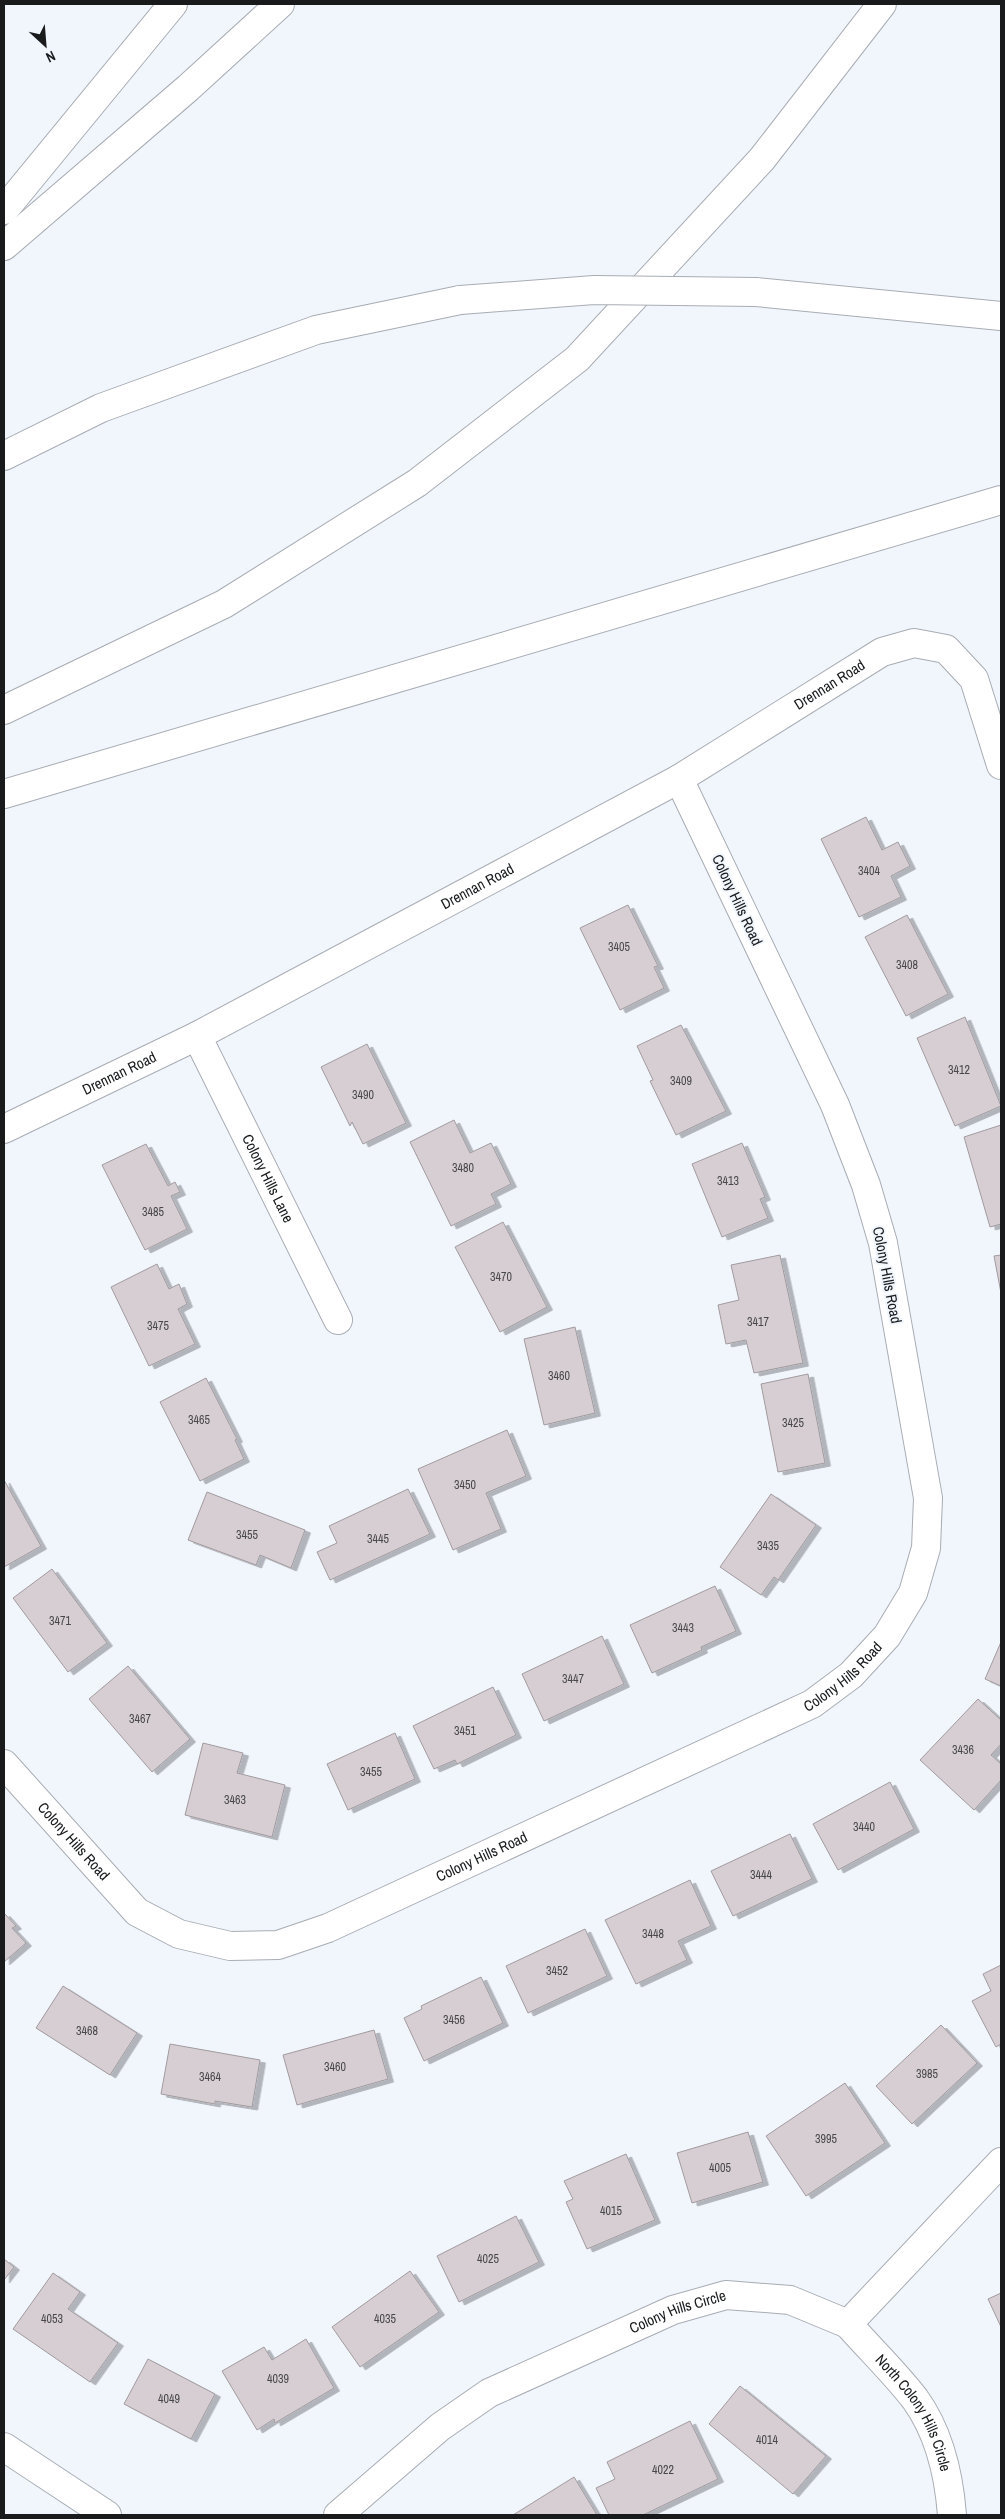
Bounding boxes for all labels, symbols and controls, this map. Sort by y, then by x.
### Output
north arrow [20,20,70,70]
text: N [43,47,58,67]
street label: Drennan Road [790,654,869,715]
street label: Colony Hills Road [707,851,768,949]
street label: Drennan Road [437,858,517,914]
house number: 3404 [858,863,880,879]
house number: 3405 [608,939,630,955]
house number: 3408 [896,957,918,973]
street label: Drennan Road [78,1046,160,1100]
house number: 3412 [948,1062,970,1078]
house number: 3409 [670,1073,692,1089]
house number: 3490 [352,1087,374,1103]
street label: Colony Hills Lane [237,1130,299,1226]
house number: 3480 [452,1160,474,1176]
house number: 3413 [717,1173,739,1189]
house number: 3485 [142,1204,164,1220]
street label: Colony Hills Road [868,1225,907,1325]
house number: 3470 [490,1269,512,1285]
house number: 3417 [747,1314,769,1330]
house number: 3475 [147,1318,169,1334]
house number: 3460 [548,1368,570,1384]
house number: 3465 [188,1412,210,1428]
house number: 3425 [782,1415,804,1431]
house number: 3450 [454,1477,476,1493]
house number: 3455 [236,1527,258,1543]
house number: 3445 [367,1531,389,1547]
house number: 3435 [757,1538,779,1554]
house number: 3471 [49,1613,71,1629]
house number: 3443 [672,1620,694,1636]
street label: Colony Hills Road [800,1637,887,1717]
house number: 3447 [562,1671,584,1687]
house number: 3467 [129,1711,151,1727]
house number: 3451 [454,1723,476,1739]
house number: 3436 [952,1742,974,1758]
house number: 3455 [360,1764,382,1780]
house number: 3463 [224,1792,246,1808]
street label: Colony Hills Road [33,1797,115,1885]
house number: 3440 [853,1819,875,1835]
street label: Colony Hills Road [432,1826,531,1887]
house number: 3444 [750,1867,772,1883]
house number: 3448 [642,1926,664,1942]
house number: 3452 [546,1963,568,1979]
house number: 3456 [443,2012,465,2028]
house number: 3468 [76,2023,98,2039]
house number: 3460 [324,2059,346,2075]
house number: 3985 [916,2066,938,2082]
house number: 3464 [199,2069,221,2085]
house number: 3995 [815,2131,837,2147]
house number: 4005 [709,2160,731,2176]
house number: 4015 [600,2203,622,2219]
house number: 4025 [477,2251,499,2267]
street label: Colony Hills Circle [626,2285,728,2338]
house number: 4053 [41,2311,63,2327]
house number: 4035 [374,2311,396,2327]
street label: North Colony Hills Circle [871,2349,956,2474]
house number: 4039 [267,2371,289,2387]
house number: 4049 [158,2391,180,2407]
house number: 4014 [756,2432,778,2448]
house number: 4022 [652,2462,674,2478]

